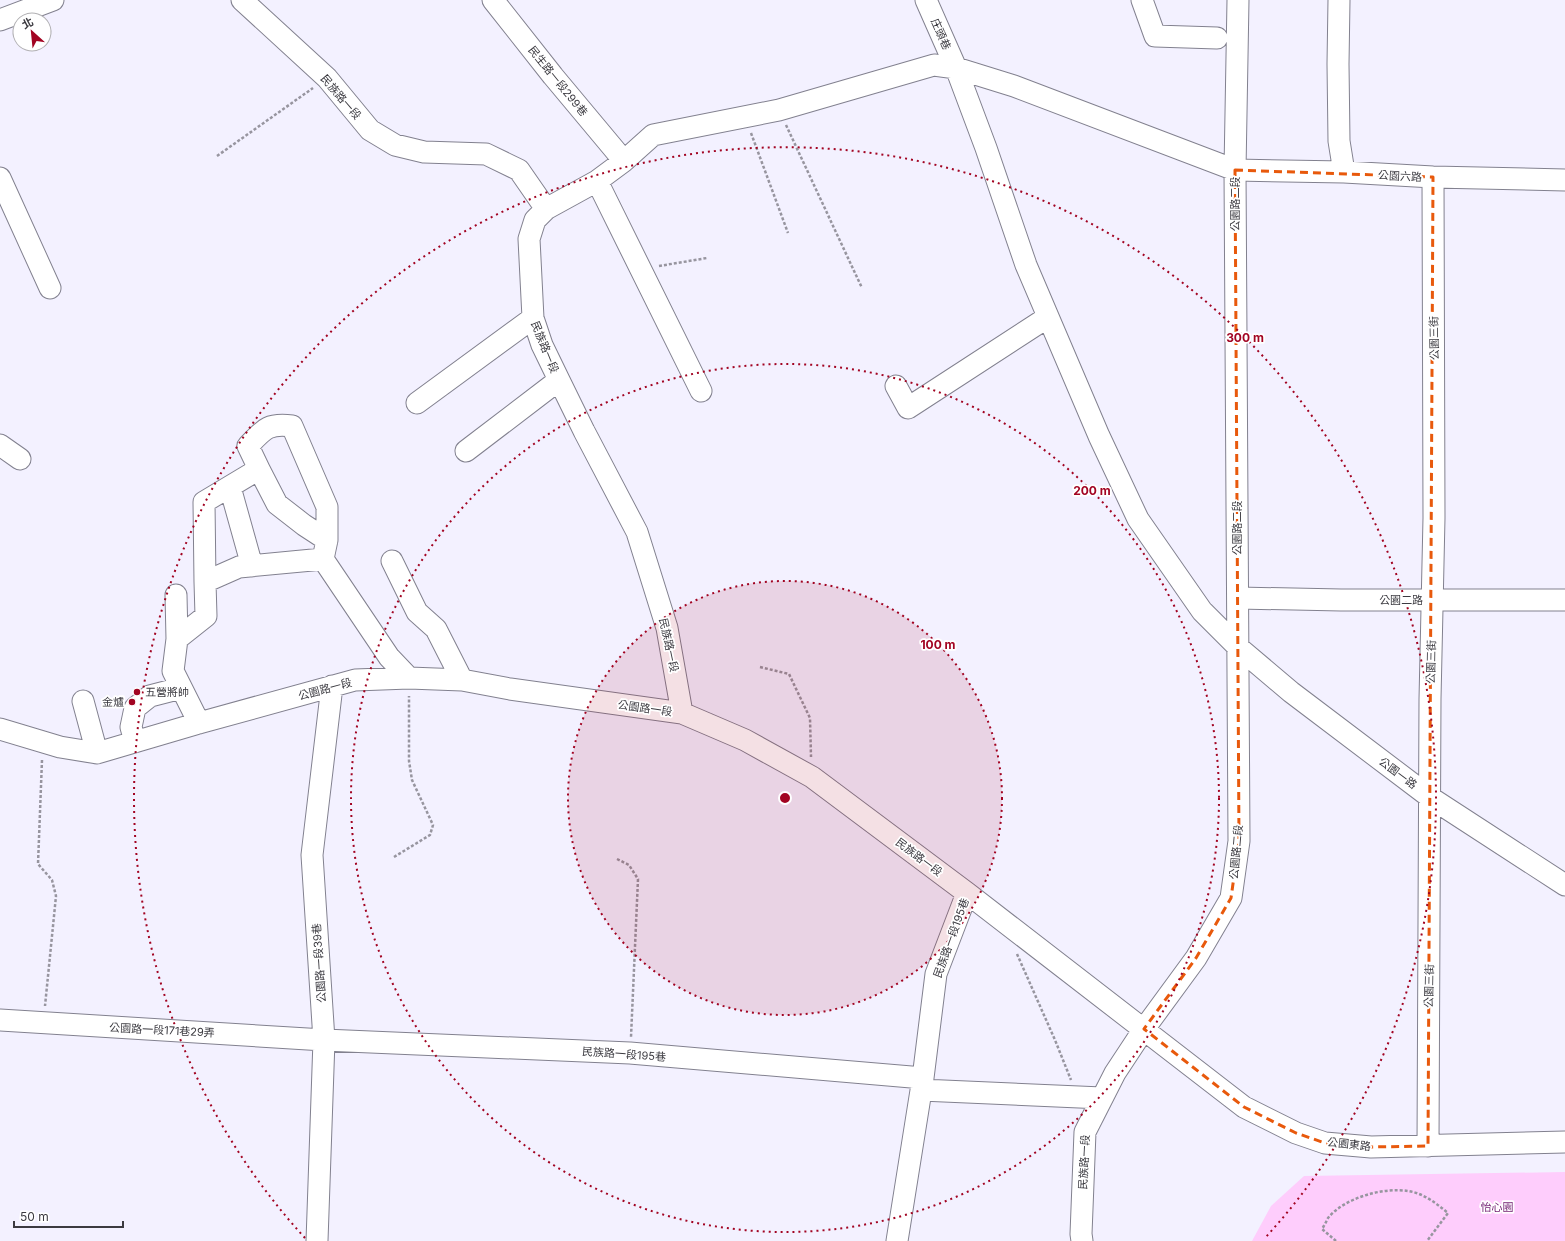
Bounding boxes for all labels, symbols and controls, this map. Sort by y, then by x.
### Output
north arrow [12,12,52,52]
text: 北 [19,14,36,32]
street label: 庄頭巷 [928,16,954,52]
street label: 民生路一段299巷 [525,43,591,119]
street label: 民族路一段 [318,72,364,122]
street label: 公園六路 [1378,168,1422,184]
street label: 公園路二段 [1228,177,1242,232]
street label: 公園三街 [1427,316,1441,360]
street label: 民族路一段 [528,319,562,375]
text: 300 m [1226,330,1264,345]
text: 200 m [1073,483,1111,498]
street label: 公園路二段 [1230,501,1244,556]
street label: 公園二路 [1379,593,1423,607]
street label: 民族路一段 [656,617,682,673]
text: 100 m [920,637,956,652]
street label: 公園三街 [1424,640,1438,684]
street label: 公園路一段 [297,675,353,703]
place label: 五營將帥 [145,685,189,699]
marker: 五營將帥 [132,687,142,697]
place label: 金爐 [102,695,124,709]
marker: 金爐 [127,697,137,707]
street label: 公園路一段 [617,697,673,719]
street label: 公園一路 [1376,754,1420,792]
centre of rings [778,791,792,805]
street label: 公園路二段 [1227,824,1245,880]
street label: 民族路一段 [893,835,945,879]
street label: 民族路一段195巷 [930,896,972,980]
street label: 公園路一段39巷 [309,923,329,1003]
street label: 公園三街 [1422,964,1436,1008]
street label: 公園路一段171巷29弄 [109,1020,215,1040]
street label: 民族路一段195巷 [582,1044,666,1064]
street label: 民族路一段 [1076,1134,1092,1190]
street label: 公園東路 [1326,1135,1372,1153]
park label: 怡心園 [1481,1200,1514,1214]
scale bar [14,1203,123,1229]
text: 50 m [20,1209,49,1224]

